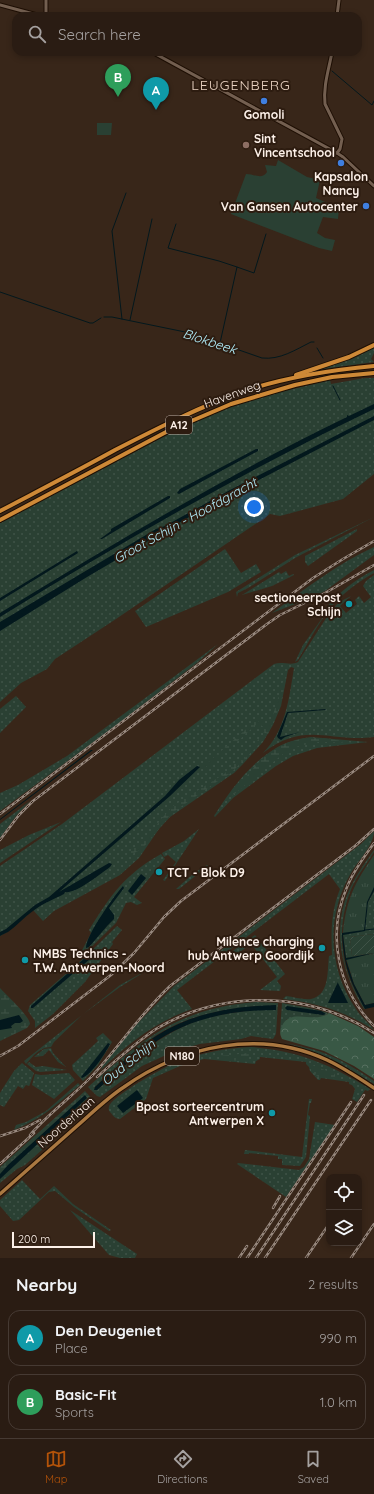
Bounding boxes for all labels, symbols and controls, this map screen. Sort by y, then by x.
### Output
search box [12,12,362,56]
icon: search [26,23,48,45]
text: Search here [58,25,141,44]
pin: B [105,64,131,97]
district label: LEUGENBERG [191,76,291,94]
pin: A [143,77,169,110]
marker: Gomoli [259,96,269,106]
place label: Gomoli [244,107,284,122]
place label: Sint Vincentschool [254,131,335,160]
marker: Sint Vincentschool [241,140,251,150]
marker: Kapsalon Nancy [336,158,346,168]
place label: Kapsalon Nancy [314,169,368,198]
place label: Van Gansen Autocenter [221,199,358,214]
marker: Van Gansen Autocenter [361,201,371,211]
water label: Blokbeek [181,325,240,358]
street label: Havenweg [202,377,262,411]
road number: A12 [166,416,192,434]
water label: Groot Schijn - Hoofdgracht [111,473,261,566]
your location [244,497,264,517]
place label: sectioneerpost Schijn [254,590,341,619]
marker: sectioneerpost Schijn [344,599,354,609]
place label: TCT - Blok D9 [167,865,245,880]
marker: TCT - Blok D9 [154,867,164,877]
place label: Milence charging hub Antwerp Goordijk [188,934,314,963]
marker: Milence charging hub Antwerp Goordijk [317,943,327,953]
place label: NMBS Technics - T.W. Antwerpen-Noord [33,946,164,975]
marker: NMBS Technics - T.W. Antwerpen-Noord [20,955,30,965]
water label: Oud Schijn [98,1035,158,1088]
road number: N180 [165,1047,199,1065]
street label: Noorderlaan [34,1093,98,1151]
place label: Bpost sorteercentrum Antwerpen X [136,1099,264,1128]
marker: Bpost sorteercentrum Antwerpen X [267,1108,277,1118]
map controls [326,1174,362,1246]
button: locate [326,1174,362,1210]
button: layers [326,1210,362,1246]
scale bar [12,1230,95,1249]
text: 200 m [18,1232,50,1246]
text: Nearby [16,1274,77,1295]
text: 2 results [308,1276,358,1292]
text: Den Deugeniet [55,1321,162,1340]
text: A [26,1330,34,1346]
text: 990 m [319,1330,357,1346]
text: Place [55,1340,88,1356]
text: Basic-Fit [55,1385,117,1404]
text: B [26,1394,34,1410]
text: 1.0 km [320,1394,357,1410]
text: Sports [55,1404,94,1420]
tab: Map [45,1448,67,1486]
tab: Directions [157,1448,208,1486]
tab: Saved [298,1448,329,1486]

